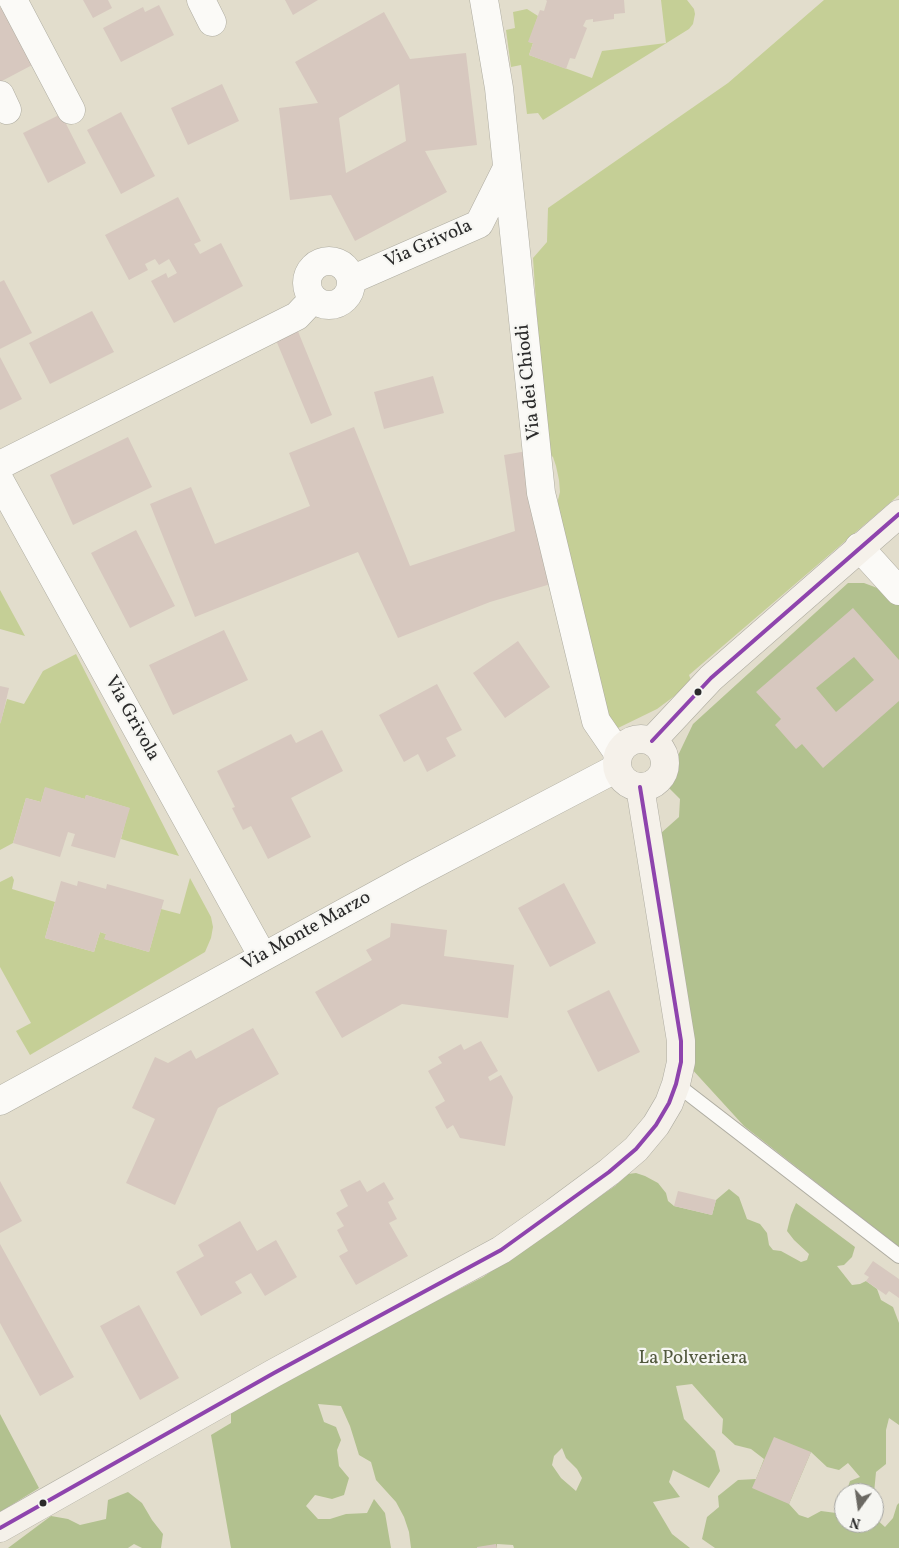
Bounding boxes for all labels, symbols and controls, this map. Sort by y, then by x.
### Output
street label: Via Grivola [382,216,476,274]
street label: Via dei Chiodi [513,323,547,441]
street label: Via Grivola [98,673,164,765]
unlabelled marker [693,687,703,697]
street label: Via Monte Marzo [239,887,375,977]
park label: La Polveriera [638,1349,748,1371]
north arrow [834,1483,884,1533]
unlabelled marker [38,1498,48,1508]
text: N [848,1512,863,1533]

